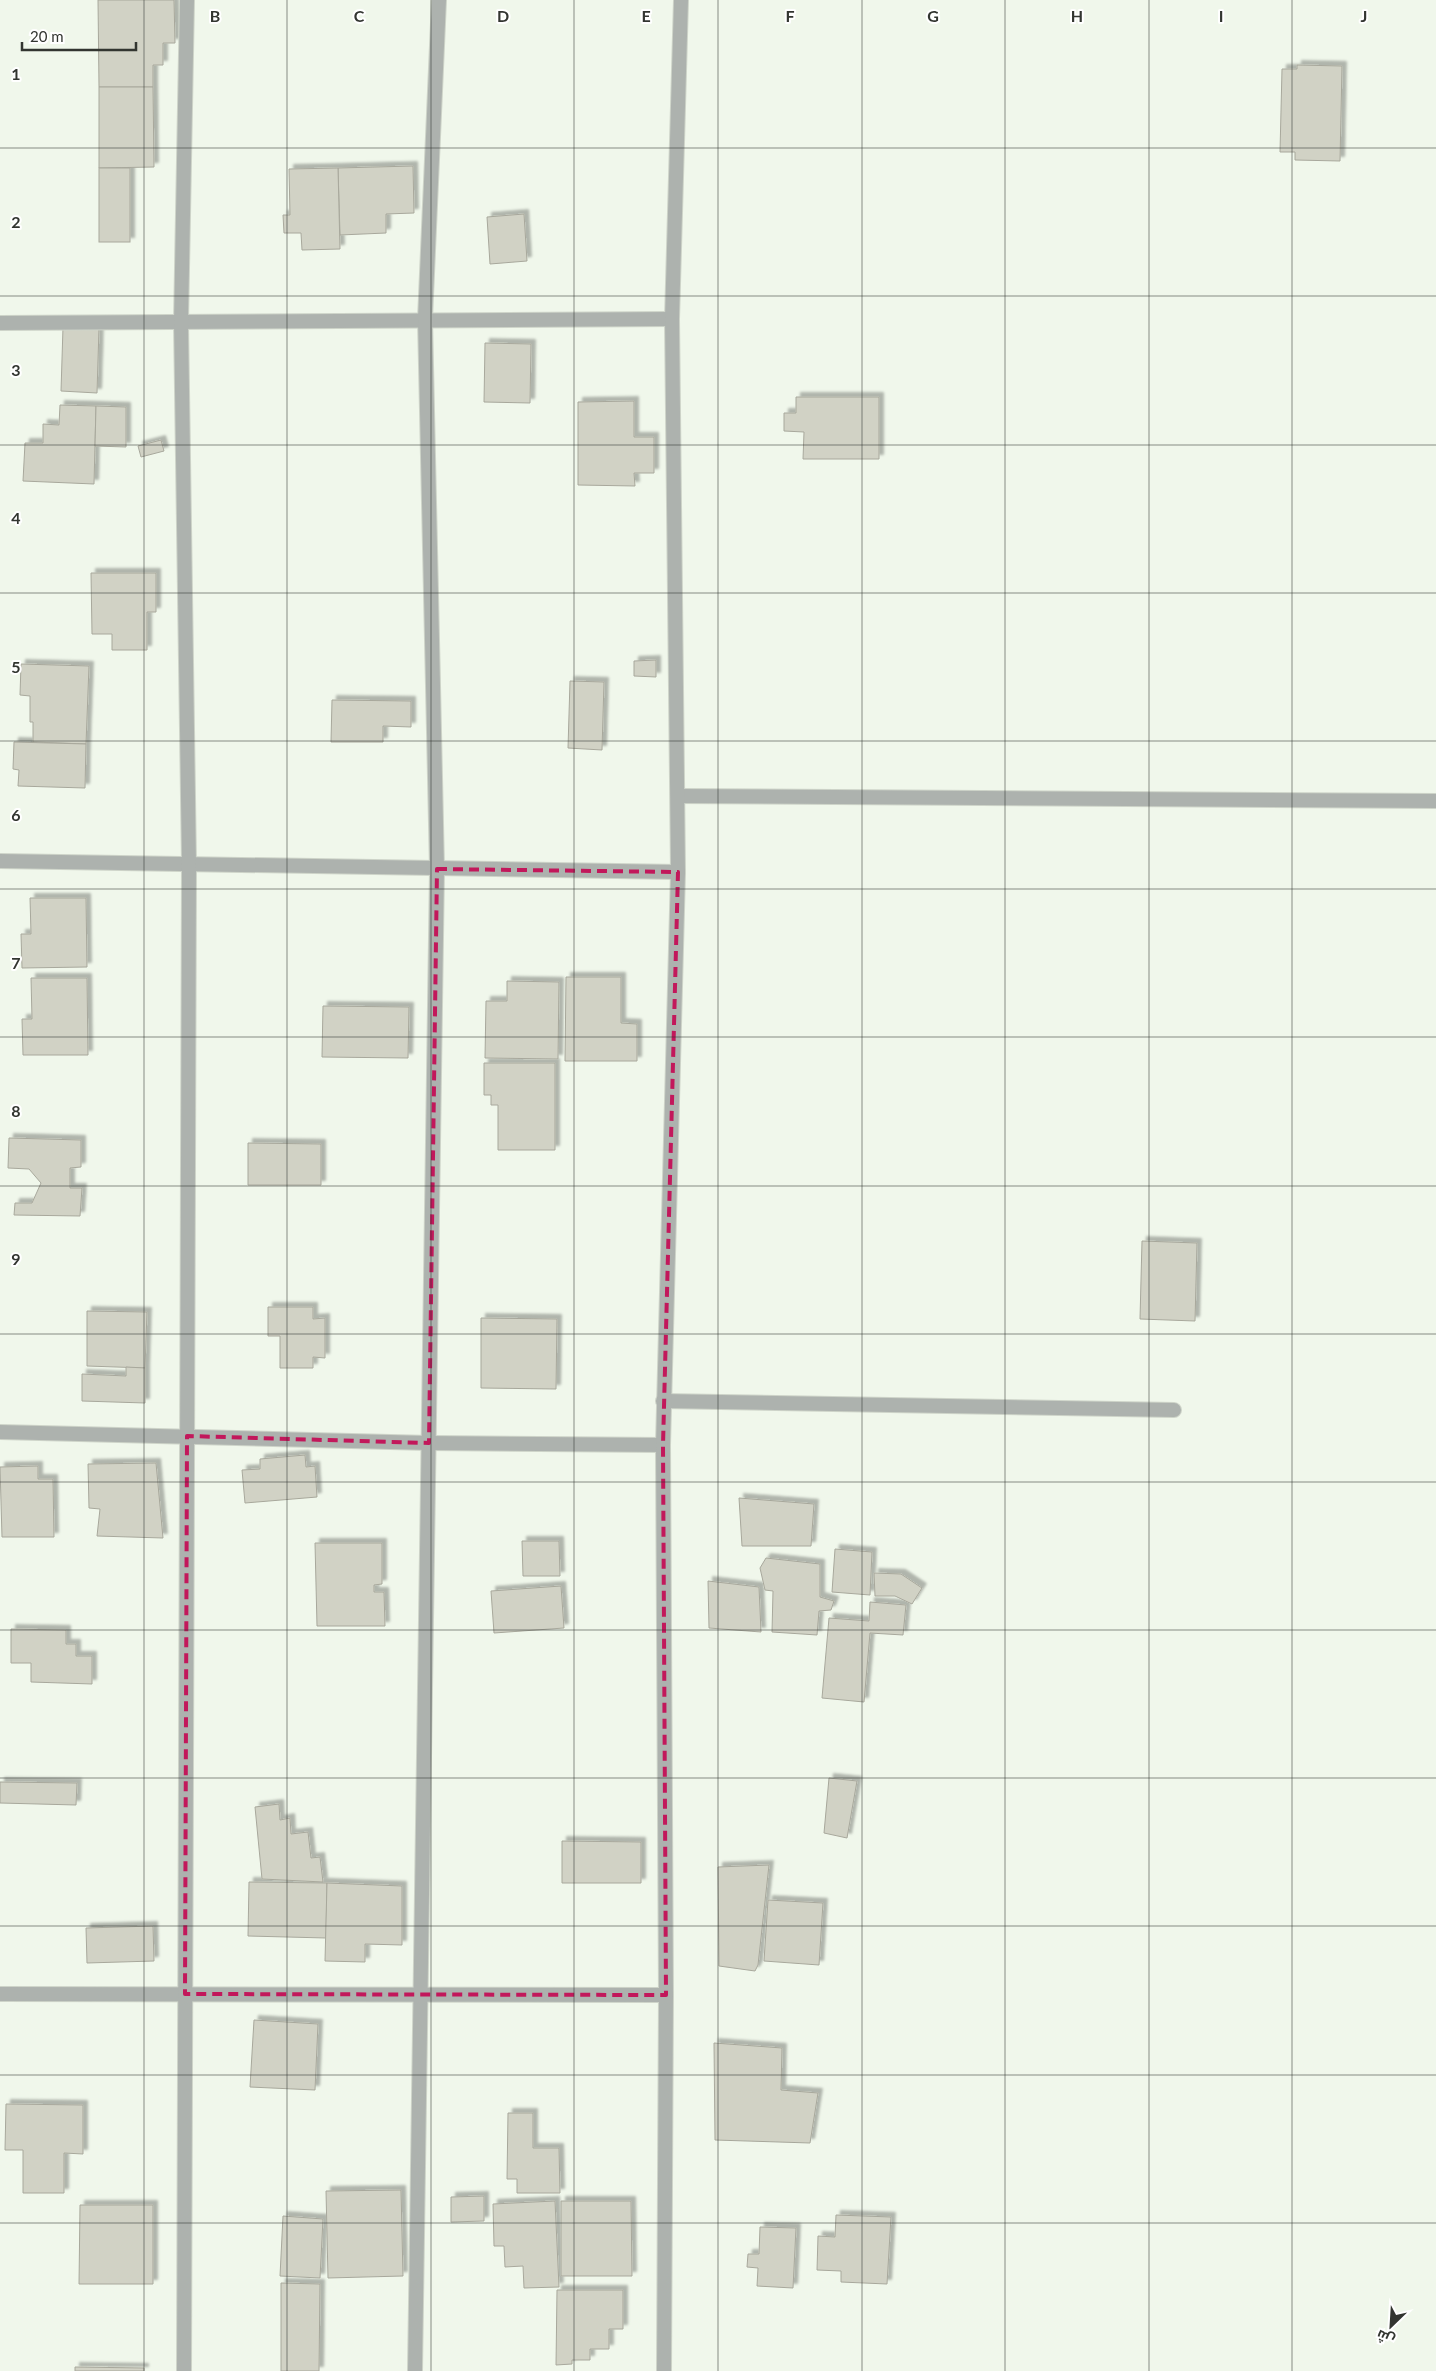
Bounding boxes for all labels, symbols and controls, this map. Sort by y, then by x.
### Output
text: B [210,6,220,25]
text: C [354,6,365,25]
text: D [497,6,509,25]
text: E [641,6,651,25]
text: F [785,6,795,25]
text: G [927,6,939,25]
text: H [1071,6,1083,25]
text: I [1219,6,1223,25]
text: J [1361,6,1367,25]
scale bar [22,20,136,52]
text: 20 m [30,27,64,45]
text: 1 [11,64,21,83]
text: 2 [11,212,21,231]
text: 3 [11,360,21,379]
text: 4 [11,508,21,527]
text: 5 [11,657,21,676]
text: 6 [11,805,21,824]
text: 7 [11,953,21,972]
text: 8 [11,1101,21,1120]
text: 9 [11,1249,21,1268]
north arrow [1366,2301,1416,2351]
text: ش [1374,2326,1397,2350]

